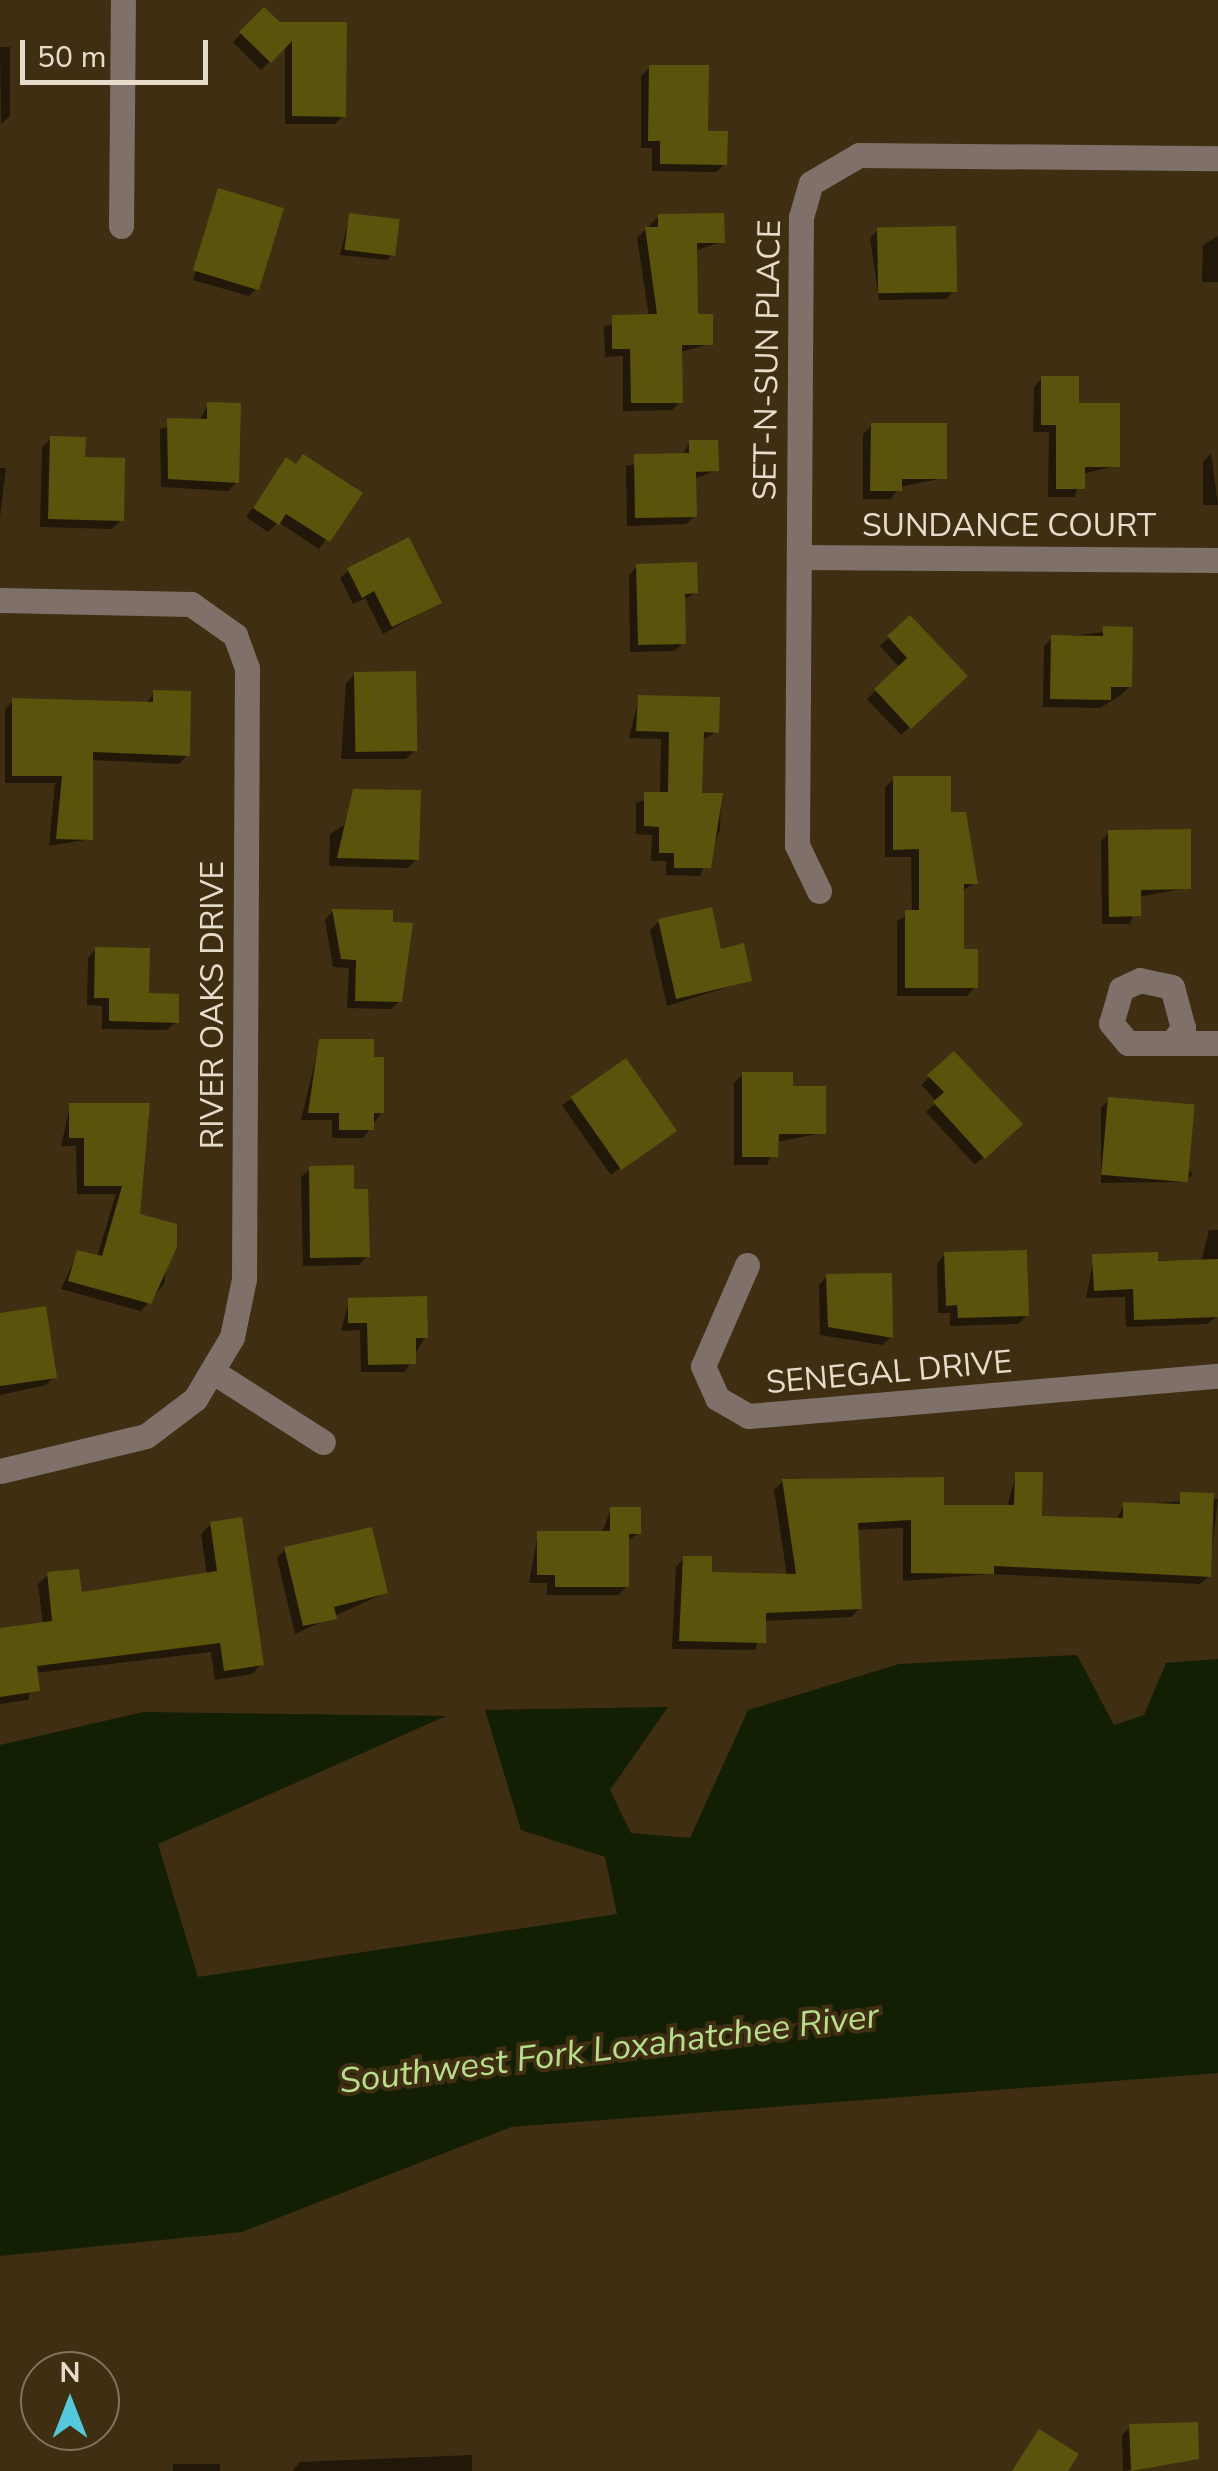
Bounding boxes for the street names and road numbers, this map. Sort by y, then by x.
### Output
street label: SET-N-SUN PLACE [746,219,790,501]
street label: SUNDANCE COURT [862,507,1156,545]
street label: RIVER OAKS DRIVE [194,861,232,1149]
street label: SENEGAL DRIVE [764,1343,1014,1403]

